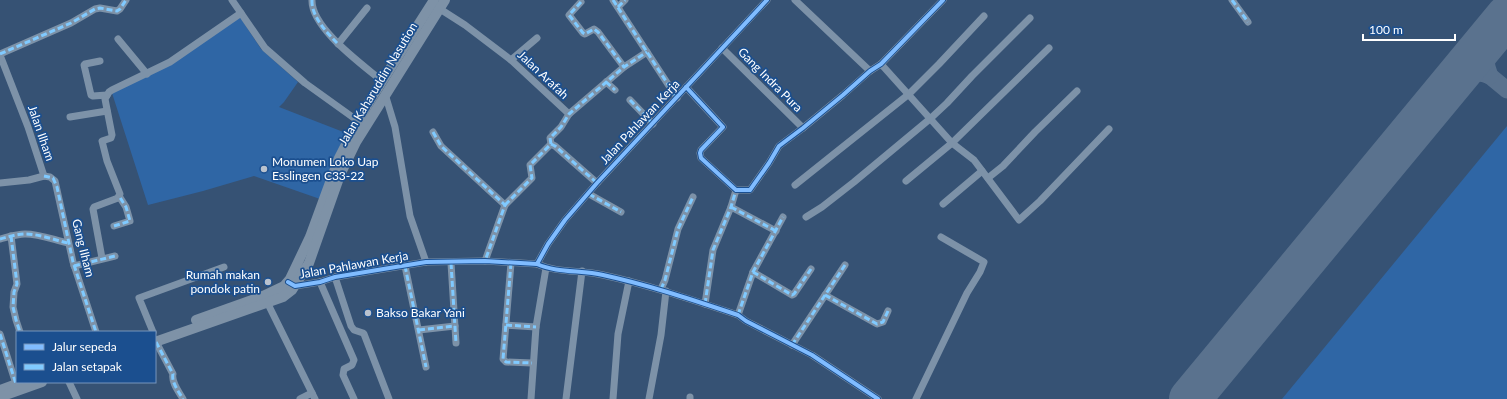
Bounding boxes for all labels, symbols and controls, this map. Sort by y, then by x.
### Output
scale bar [1363,16,1455,42]
street label: Jalan Kaharuddin Nasution [335,20,420,148]
text: 100 m [1369,22,1403,37]
street label: Gang Indra Pura [735,44,806,115]
street label: Jalan Arafah [515,47,572,102]
street label: Jalan Pahlawan Kerja [597,76,683,167]
street label: Jalan Ilham [25,103,58,163]
place label: Monumen Loko Uap Esslingen C33-22 [272,154,379,183]
marker: Monumen Loko Uap Esslingen C33-22 [259,164,269,174]
street label: Gang Ilham [69,217,98,279]
street label: Jalan Pahlawan Kerja [298,248,409,281]
place label: Rumah makan pondok patin [186,267,260,296]
marker: Rumah makan pondok patin [263,277,273,287]
place label: Bakso Bakar Yani [376,305,465,320]
marker: Bakso Bakar Yani [363,308,373,318]
legend [16,331,156,383]
text: Jalur sepeda [52,339,117,354]
text: Jalan setapak [52,359,123,374]

